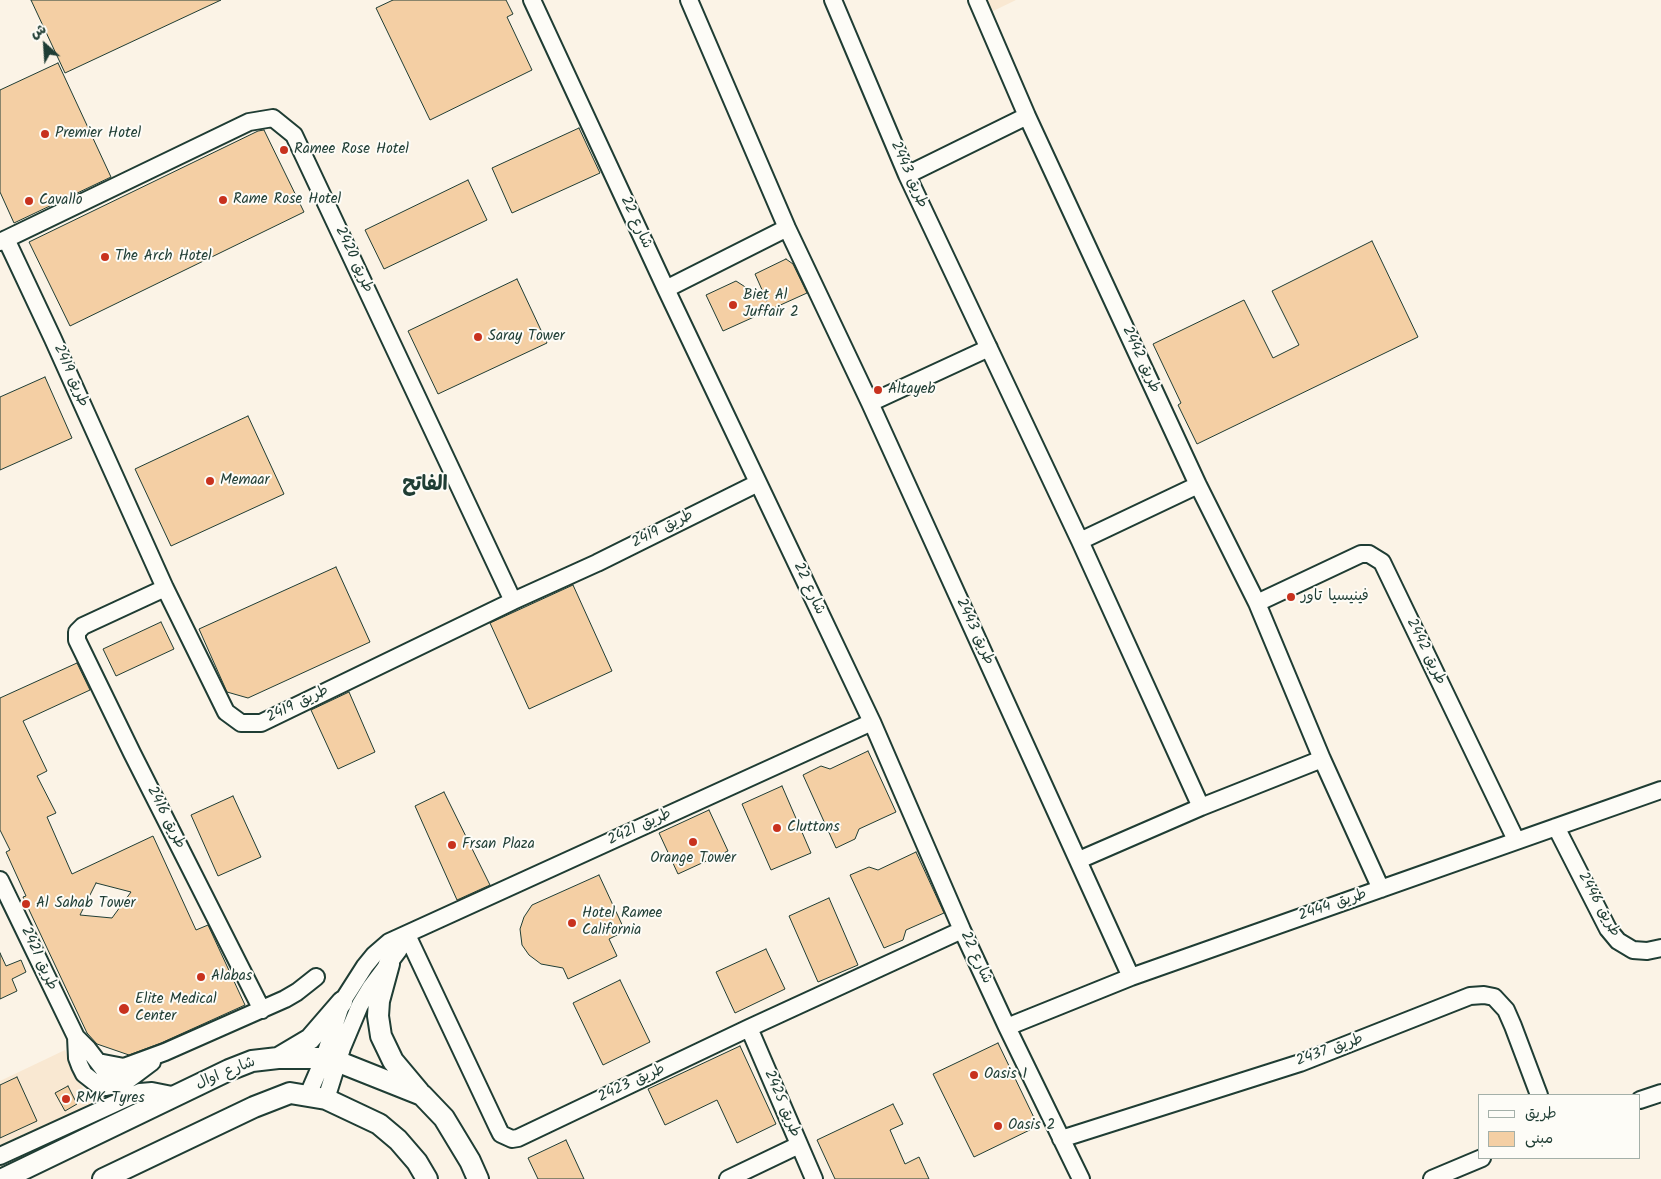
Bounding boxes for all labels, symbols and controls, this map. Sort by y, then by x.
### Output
text: ش [27,18,50,45]
north arrow [20,20,70,70]
place label: Premier Hotel [55,125,141,143]
marker: Premier Hotel [39,128,51,140]
street label: طريق 2443 [885,139,931,211]
place label: Ramee Rose Hotel [294,141,409,159]
marker: Ramee Rose Hotel [278,144,290,156]
place label: Rame Rose Hotel [233,191,341,209]
place label: Cavallo [39,192,83,210]
marker: Rame Rose Hotel [217,194,229,206]
street label: شارع 22 [615,194,655,252]
marker: Cavallo [23,195,35,207]
street label: طريق 2420 [330,224,376,296]
place label: The Arch Hotel [115,248,212,266]
marker: The Arch Hotel [99,251,111,263]
place label: Biet Al Juffair 2 [743,287,799,322]
marker: Biet Al Juffair 2 [727,299,739,311]
street label: طريق 2442 [1117,324,1163,396]
place label: Saray Tower [488,328,565,346]
marker: Saray Tower [472,331,484,343]
street label: طريق 2419 [48,342,92,410]
place label: Altayeb [888,381,935,399]
marker: Altayeb [872,384,884,396]
place label: Memaar [220,472,270,490]
marker: Memaar [204,475,216,487]
district label: الفاتح [402,475,448,499]
street label: طريق 2419 [629,507,697,553]
street label: شارع 22 [788,560,828,618]
place label: فينيسيا تاور [1301,588,1369,606]
marker: فينيسيا تاور [1285,591,1297,603]
street label: طريق 2443 [951,596,997,668]
street label: طريق 2442 [1401,616,1449,688]
street label: طريق 2419 [264,682,332,728]
street label: طريق 2416 [142,784,188,852]
street label: طريق 2421 [605,805,675,851]
place label: Cluttons [787,819,840,837]
marker: Cluttons [771,822,783,834]
place label: Frsan Plaza [462,836,535,854]
marker: Orange Tower [687,836,699,848]
marker: Frsan Plaza [446,839,458,851]
place label: Orange Tower [650,850,736,868]
street label: طريق 2446 [1573,870,1623,940]
street label: طريق 2444 [1296,886,1370,926]
place label: Al Sahab Tower [36,895,135,913]
marker: Al Sahab Tower [20,898,32,910]
place label: Hotel Ramee California [582,905,662,940]
marker: Hotel Ramee California [566,917,578,929]
street label: طريق 2421 [15,924,61,994]
street label: شارع 22 [955,929,995,987]
place label: Alabas [211,968,252,986]
marker: Alabas [195,971,207,983]
place label: Elite Medical Center [135,991,217,1026]
marker: Elite Medical Center [117,1002,131,1016]
street label: طريق 2437 [1294,1031,1366,1071]
street label: شارع اوال [193,1054,259,1094]
street label: طريق 2423 [596,1061,668,1107]
place label: Oasis 1 [984,1066,1027,1084]
street label: طريق 2425 [759,1068,803,1140]
marker: Oasis 1 [968,1069,980,1081]
place label: RMK Tyres [76,1090,145,1108]
marker: RMK Tyres [60,1093,72,1105]
legend [1478,1094,1641,1159]
text: طريق [1525,1102,1557,1126]
place label: Oasis 2 [1008,1117,1055,1135]
marker: Oasis 2 [992,1120,1004,1132]
text: مبنى [1525,1127,1553,1151]

